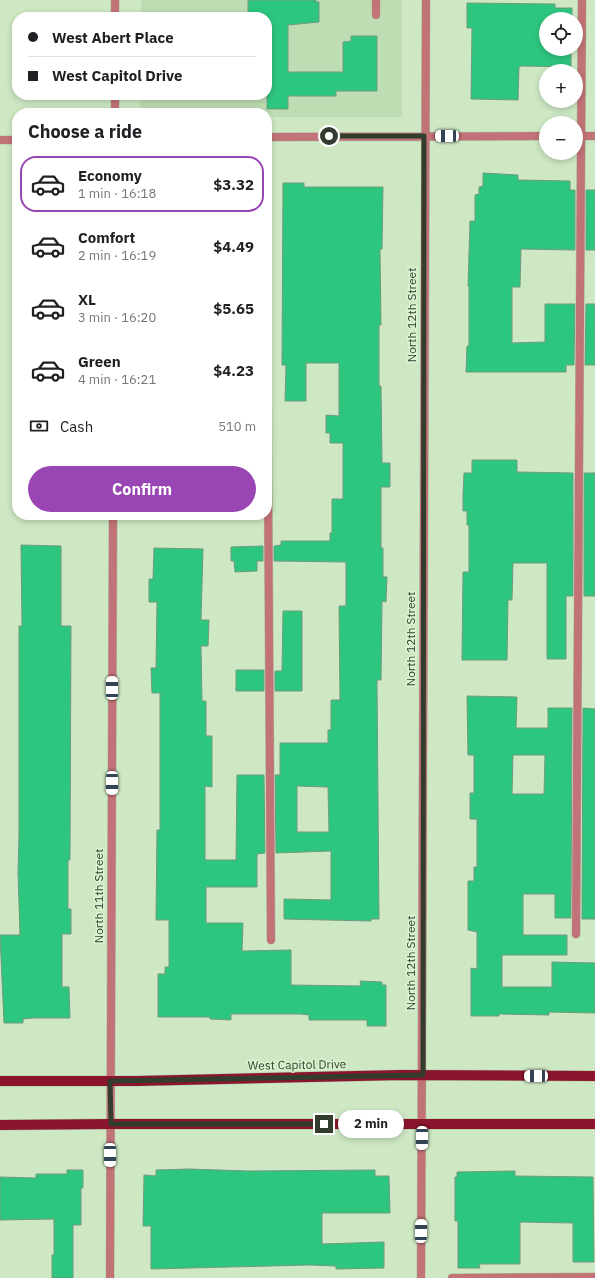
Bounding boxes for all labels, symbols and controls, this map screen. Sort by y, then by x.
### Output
map controls [539,12,583,160]
button: locate [539,12,583,56]
text: West Abert Place [52,28,174,47]
button: + [539,64,583,108]
text: West Capitol Drive [52,66,183,85]
button: − [539,116,583,160]
text: Choose a ride [28,120,142,143]
route start [320,127,338,145]
car [435,130,459,142]
icon: car [30,166,66,202]
text: Economy [78,166,142,185]
text: $3.32 [213,175,254,194]
text: 1 min · 16:18 [78,185,156,202]
icon: car [30,228,66,264]
text: Comfort [78,228,135,247]
text: $4.49 [213,237,254,256]
text: 2 min · 16:19 [78,247,156,264]
street label: North 12th Street [404,268,419,362]
icon: car [30,290,66,326]
text: XL [78,290,96,309]
text: $5.65 [213,299,254,318]
text: 3 min · 16:20 [78,309,156,326]
icon: car [30,352,66,388]
text: Green [78,352,121,371]
text: $4.23 [213,361,254,380]
text: 4 min · 16:21 [78,371,156,388]
icon: cash [28,415,50,437]
text: Cash [60,417,93,436]
text: 510 m [218,418,256,435]
button: Confirm [28,466,256,512]
street label: North 12th Street [403,592,418,686]
car [106,676,118,700]
car [106,771,118,795]
street label: North 11th Street [91,849,106,943]
street label: North 12th Street [403,916,418,1010]
street label: West Capitol Drive [248,1056,347,1073]
car [524,1070,548,1082]
callout: 2 min [338,1110,404,1138]
route end [315,1115,333,1133]
text: 2 min [354,1115,388,1132]
car [416,1126,428,1150]
car [104,1143,116,1167]
car [415,1219,427,1243]

